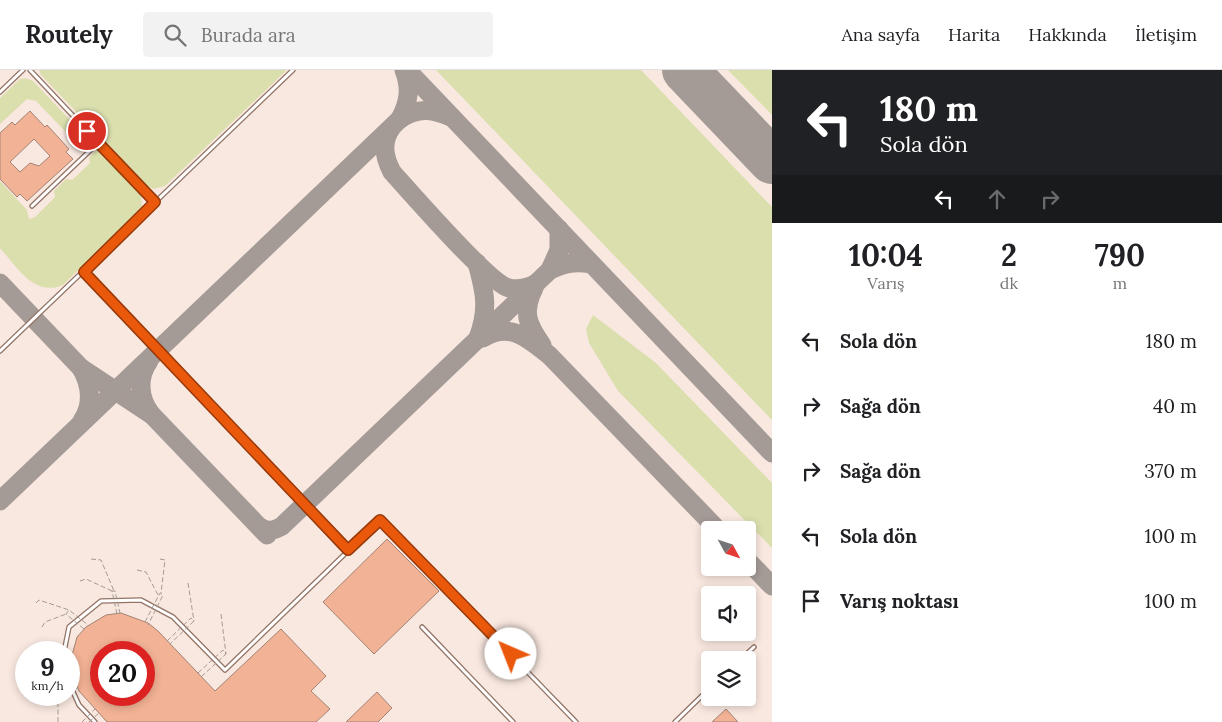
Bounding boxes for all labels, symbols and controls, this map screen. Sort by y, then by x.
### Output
search box [143,12,493,57]
text: Routely [25,19,113,50]
icon: search [161,21,189,49]
text: Burada ara [201,23,296,47]
text: Ana sayfa [842,23,920,46]
text: Harita [948,23,1000,46]
text: Hakkında [1028,23,1107,46]
text: İletişim [1135,23,1197,46]
text: 180 m [880,86,978,131]
icon: left [797,90,862,155]
pin [66,110,108,152]
icon: arrive [73,117,101,145]
text: Sola dön [880,130,968,158]
icon: left [930,185,958,213]
icon: ahead [983,185,1011,213]
icon: right [1036,185,1064,213]
text: 10:04 [849,236,923,274]
text: 2 [1001,236,1017,274]
text: 790 [1095,236,1145,274]
text: Varış [867,273,904,293]
text: dk [1000,273,1018,293]
text: m [1113,273,1127,293]
icon: left [797,327,825,355]
text: Sola dön [840,329,917,353]
text: 180 m [1146,329,1197,353]
icon: right [797,392,825,420]
text: Sağa dön [840,394,921,418]
text: 40 m [1153,394,1197,418]
icon: right [797,457,825,485]
text: Sağa dön [840,459,921,483]
text: 370 m [1144,459,1197,483]
north arrow [701,521,756,576]
map controls [701,521,756,706]
icon: left [797,522,825,550]
text: Sola dön [840,524,917,548]
text: 100 m [1145,524,1197,548]
button: sound [701,586,756,641]
icon: arrive [797,587,825,615]
text: Varış noktası [840,589,959,613]
text: 100 m [1145,589,1197,613]
position arrow [484,627,536,679]
speed limit sign: 20 [90,641,155,706]
text: 9 [40,651,55,683]
button: layers [701,651,756,706]
text: km/h [31,678,64,693]

